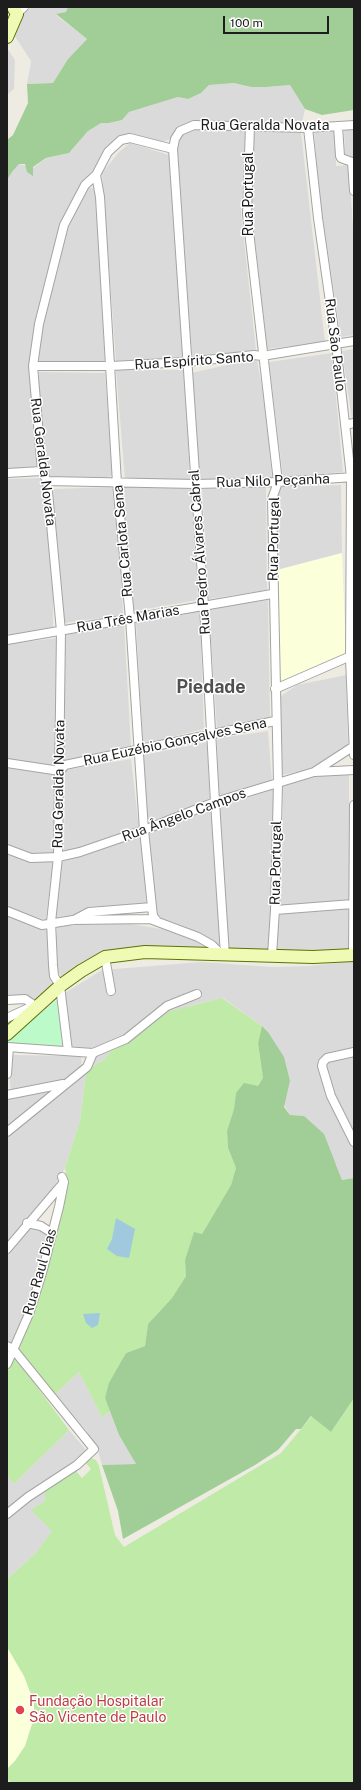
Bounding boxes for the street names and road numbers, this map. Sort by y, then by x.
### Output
street label: Rua Geralda Novata [201,118,329,134]
street label: Rua Portugal [241,152,257,236]
street label: Rua São Paulo [321,298,349,392]
street label: Rua Espírito Santo [134,348,254,374]
street label: Rua Geralda Novata [27,397,59,527]
street label: Rua Pedro Álvares Cabral [186,469,214,635]
street label: Rua Nilo Peçanha [216,471,330,491]
street label: Rua Carlota Sena [110,484,136,598]
street label: Rua Portugal [265,497,283,581]
street label: Rua Três Marias [75,602,181,636]
street label: Rua Euzébio Gonçalves Sena [82,714,268,770]
street label: Rua Geralda Novata [49,719,69,849]
street label: Rua Ângelo Campos [120,785,248,845]
street label: Rua Portugal [267,821,285,905]
street label: Rua Raul Dias [20,1227,60,1317]

